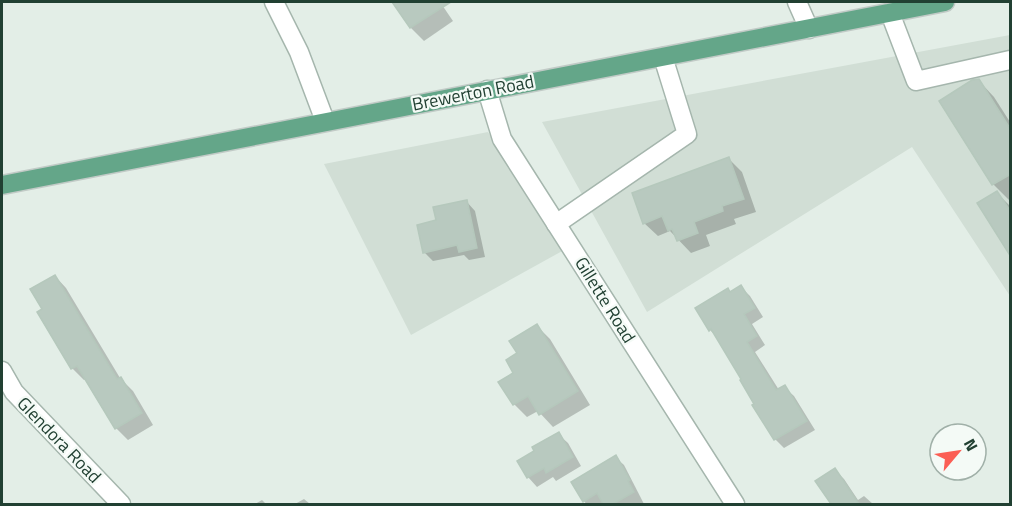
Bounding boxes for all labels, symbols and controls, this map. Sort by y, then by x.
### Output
street label: Brewerton Road [410,67,536,118]
street label: Gillette Road [568,251,643,348]
street label: Glendora Road [11,390,108,489]
north arrow [928,422,988,482]
text: N [958,434,984,455]

